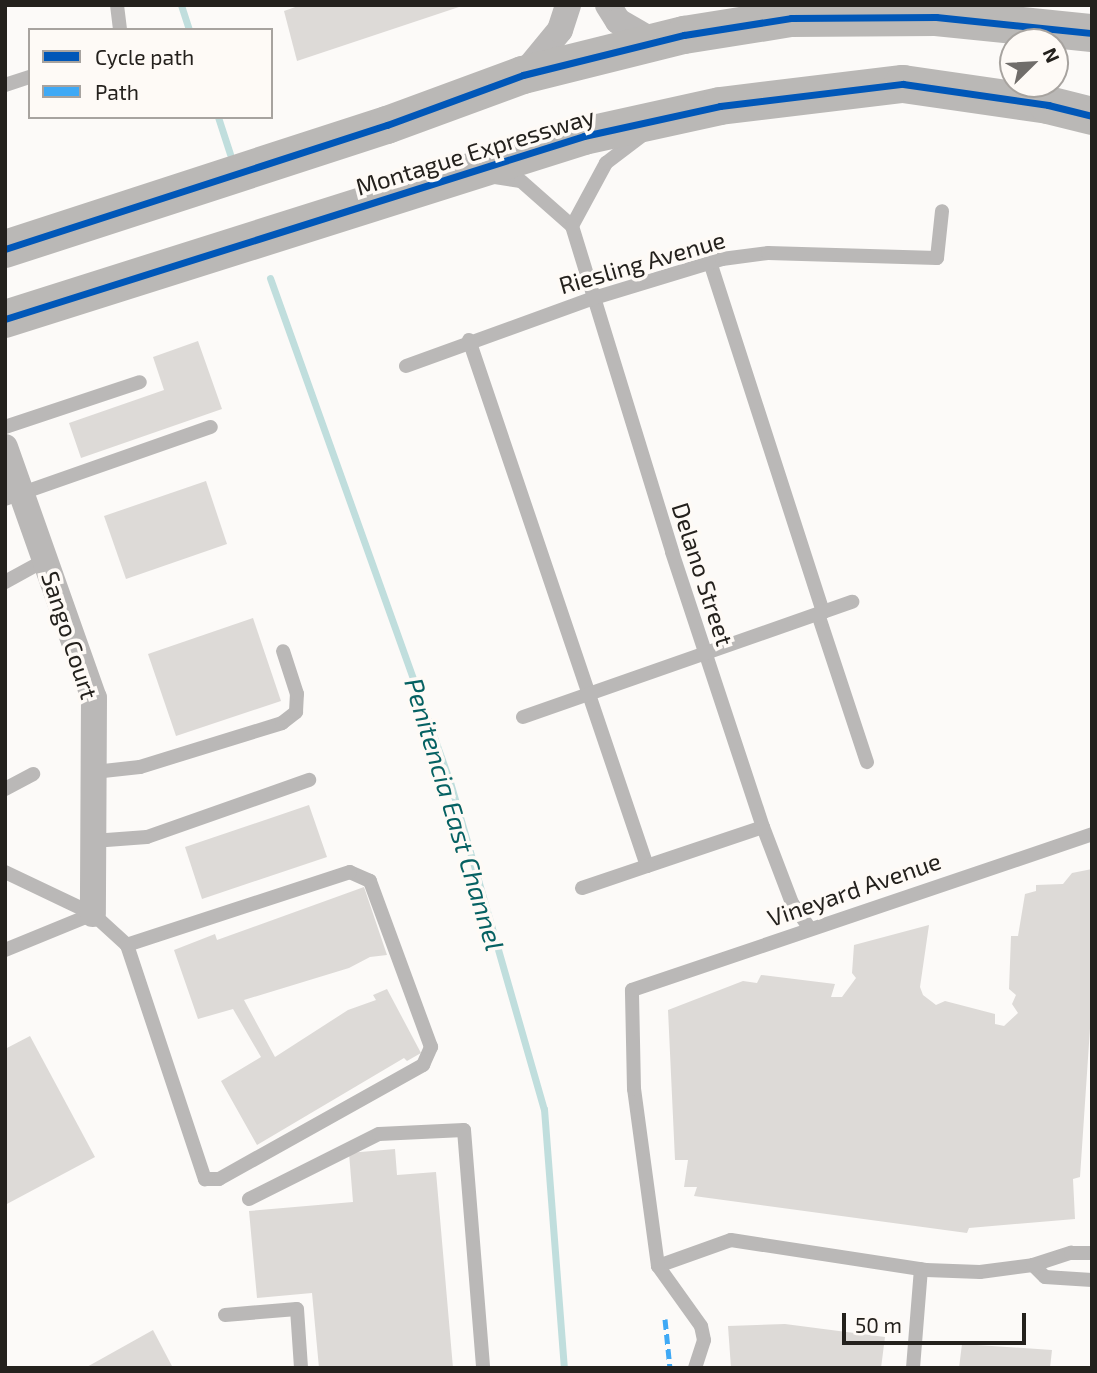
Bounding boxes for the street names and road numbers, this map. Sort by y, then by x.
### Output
street label: Montague Expressway [352,101,598,201]
street label: Riesling Avenue [555,224,729,300]
street label: Delano Street [666,499,740,649]
street label: Sango Court [36,567,104,703]
street label: Vineyard Avenue [763,846,945,932]

